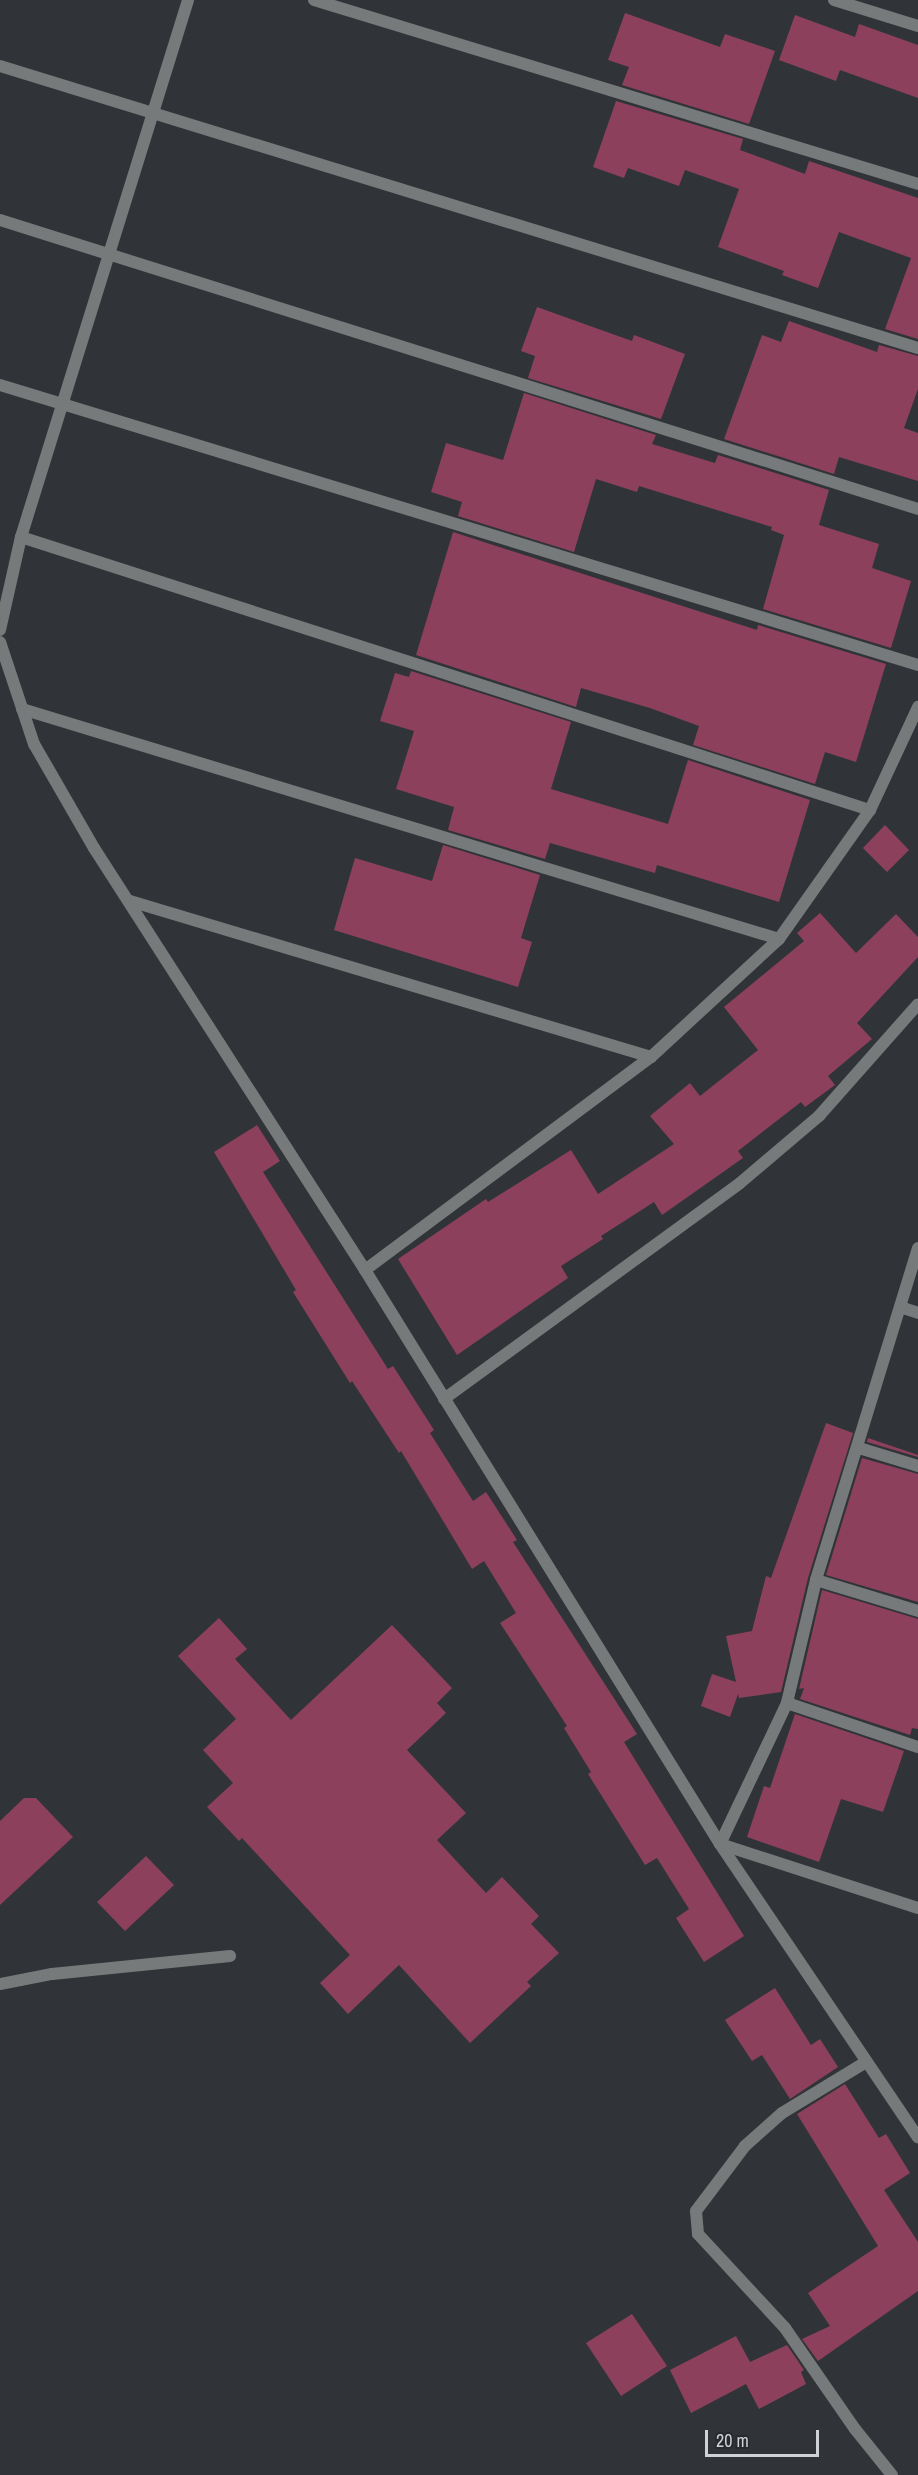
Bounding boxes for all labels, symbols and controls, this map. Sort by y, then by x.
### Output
scale bar [708,2418,822,2456]
text: 20 m [716,2428,749,2453]

